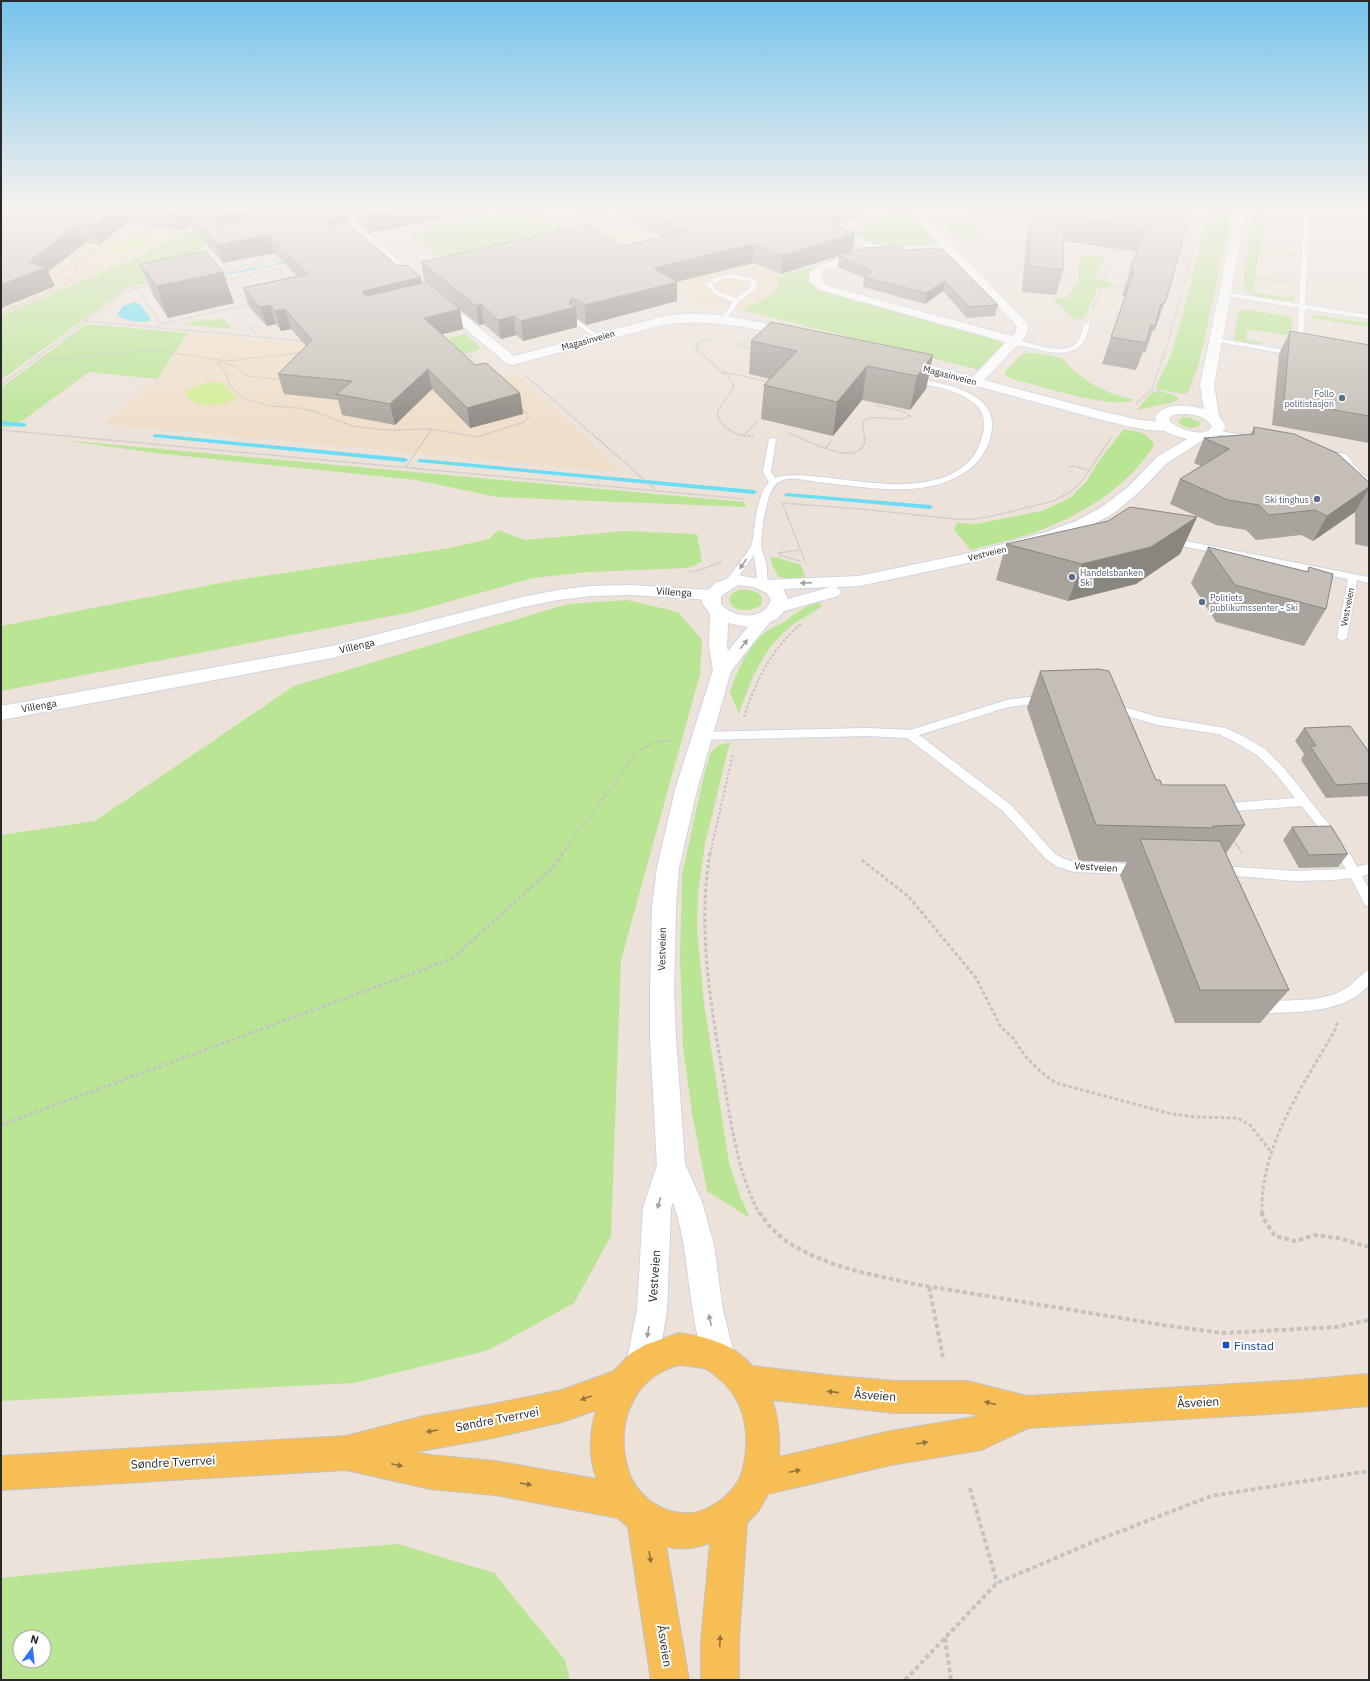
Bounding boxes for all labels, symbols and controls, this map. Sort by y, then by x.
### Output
street label: Magasinveien [560,328,616,352]
street label: Magasinveien [922,363,978,387]
place label: Follo politistasjon [1285,388,1334,409]
marker: Follo politistasjon [1337,393,1347,403]
place label: Ski tinghus [1265,494,1309,505]
marker: Ski tinghus [1312,494,1322,504]
street label: Vestveien [967,543,1007,563]
one-way arrow [739,559,747,569]
place label: Handelsbanken Ski [1080,567,1143,588]
marker: Handelsbanken Ski [1067,572,1077,582]
one-way arrow [800,580,812,587]
street label: Villenga [656,584,693,600]
street label: Vestveien [1338,587,1356,627]
place label: Politiets publikumssenter - Ski [1210,592,1298,613]
marker: Politiets publikumssenter - Ski [1197,597,1207,607]
street label: Villenga [338,635,377,656]
one-way arrow [739,639,748,649]
street label: Villenga [20,696,58,716]
street label: Vestveien [1074,859,1118,875]
street label: Vestveien [655,927,669,971]
one-way arrow [656,1197,662,1209]
street label: Vestveien [645,1249,663,1303]
one-way arrow [707,1314,713,1326]
one-way arrow [644,1326,650,1338]
place label: Finstad [1234,1338,1274,1353]
marker: Finstad [1221,1340,1231,1350]
street label: Åsveien [853,1386,897,1404]
one-way arrow [826,1389,839,1395]
street label: Åsveien [1177,1393,1219,1411]
one-way arrow [580,1395,592,1401]
one-way arrow [983,1399,996,1405]
street label: Søndre Tverrvei [454,1404,540,1434]
one-way arrow [426,1428,438,1434]
one-way arrow [916,1440,928,1446]
street label: Søndre Tverrvei [130,1452,216,1472]
one-way arrow [391,1462,404,1468]
one-way arrow [789,1467,801,1473]
one-way arrow [520,1481,532,1487]
one-way arrow [647,1551,653,1563]
street label: Åsveien [654,1624,676,1668]
north arrow [12,1629,52,1669]
text: N [29,1632,40,1647]
one-way arrow [717,1635,724,1647]

